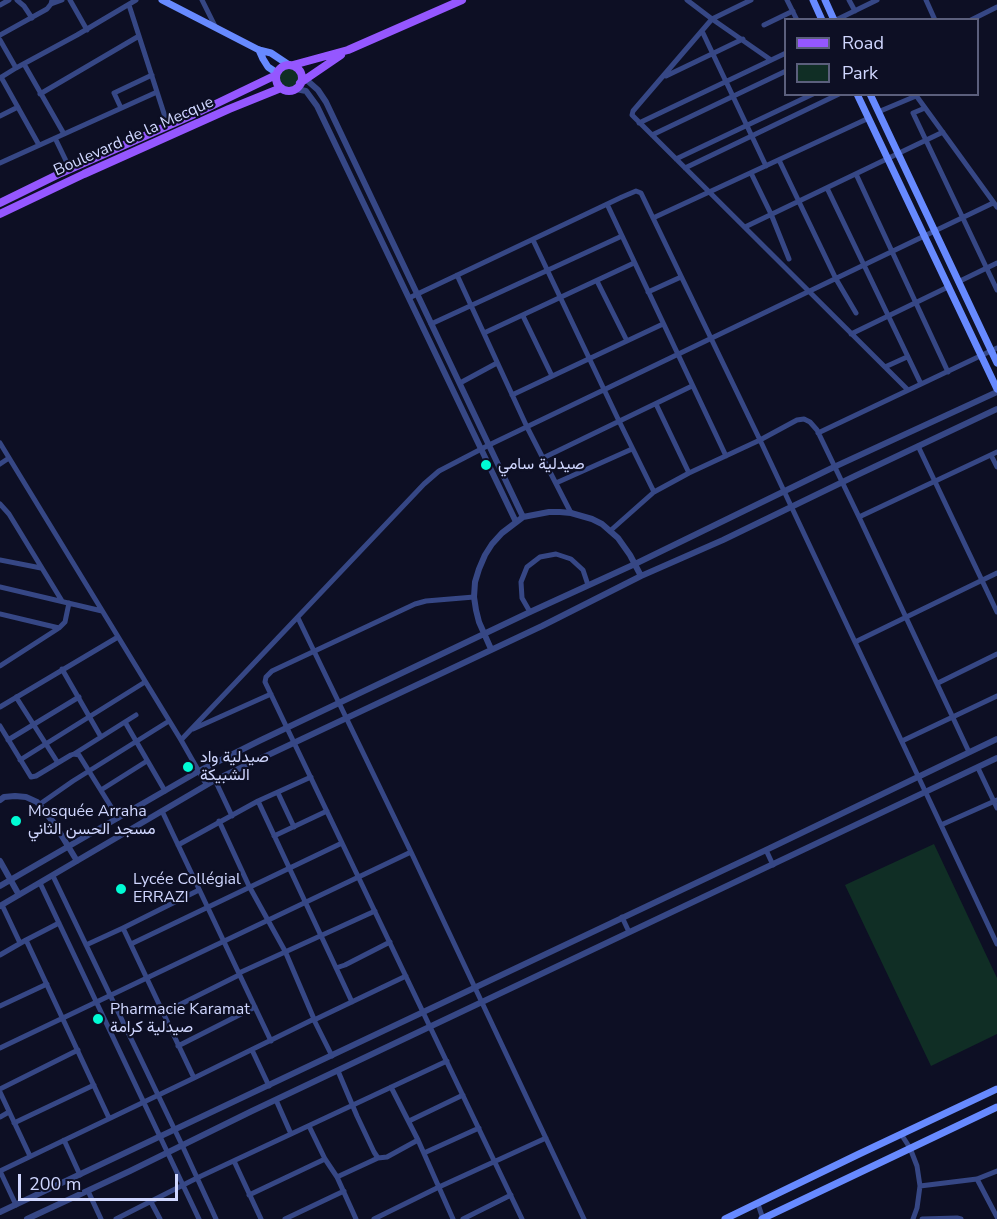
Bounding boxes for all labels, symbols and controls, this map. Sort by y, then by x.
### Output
legend [784,18,979,96]
text: Road [842,31,884,55]
text: Park [842,61,878,85]
street label: Boulevard de la Mecque [51,93,217,181]
place label: صيدلية سامي [498,455,585,475]
marker: صيدلية سامي [479,458,493,472]
place label: صيدلية واد الشبيكة [200,748,269,786]
marker: صيدلية واد الشبيكة [181,760,195,774]
place label: Mosquée Arraha مسجد الحسن الثاني [28,802,156,840]
marker: Mosquée Arraha مسجد الحسن الثاني [9,814,23,828]
place label: Lycée Collégial ERRAZI [133,870,241,908]
marker: Lycée Collégial ERRAZI [114,882,128,896]
place label: Pharmacie Karamat صيدلية كرامة [110,1000,250,1038]
marker: Pharmacie Karamat صيدلية كرامة [91,1012,105,1026]
scale bar [21,1162,182,1200]
text: 200 m [29,1172,81,1196]

